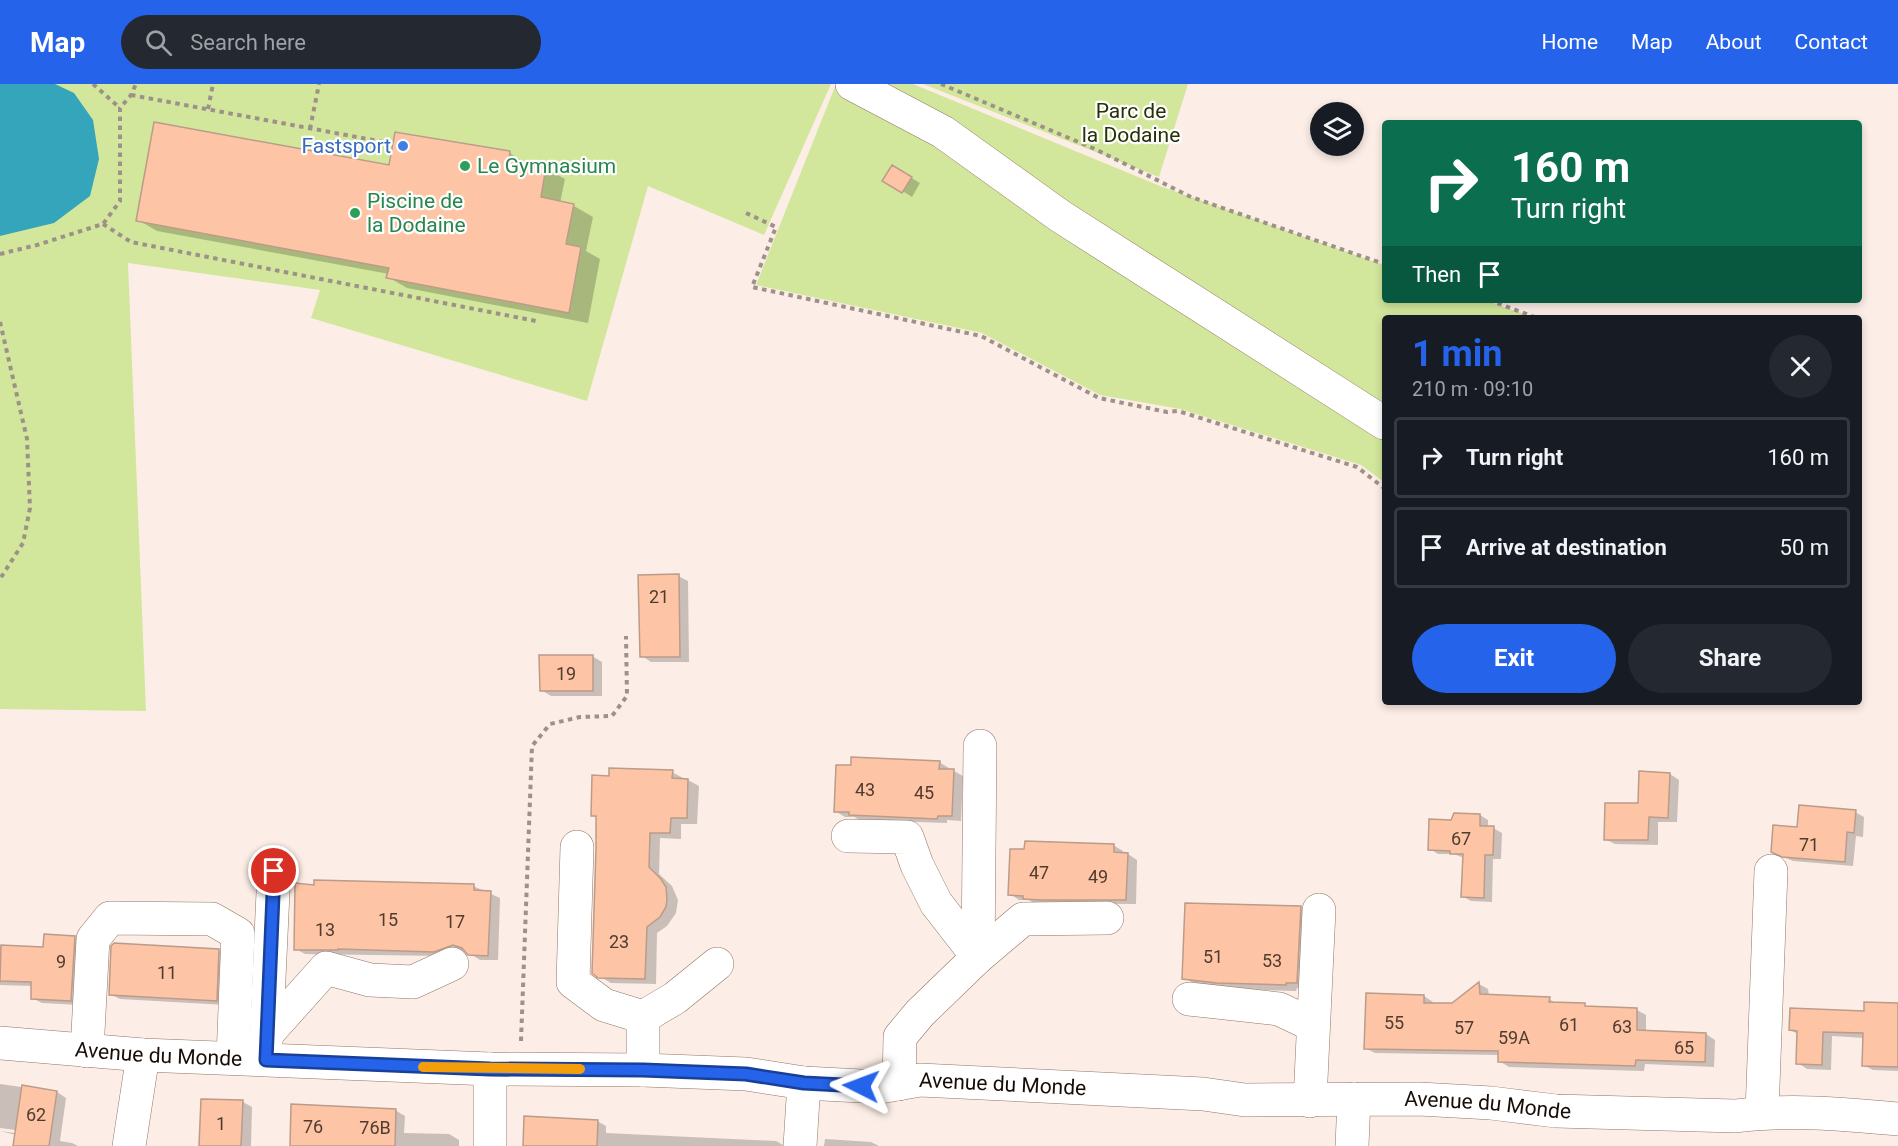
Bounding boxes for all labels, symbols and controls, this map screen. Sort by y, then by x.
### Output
search box [121,15,541,69]
text: Map [30,26,85,59]
icon: search [142,26,175,59]
text: Search here [190,30,306,55]
text: Home [1542,30,1598,54]
text: Map [1631,30,1673,54]
text: About [1706,30,1762,54]
text: Contact [1795,30,1868,54]
park label: Parc de la Dodaine [1082,99,1180,147]
map controls [1310,102,1364,156]
button: layers [1310,102,1364,156]
place label: Fastsport [302,134,391,158]
marker: Fastsport [396,139,410,153]
text: 160 m [1511,143,1630,192]
icon: right [1412,144,1490,222]
place label: Le Gymnasium [477,154,616,178]
marker: Le Gymnasium [458,159,472,173]
place label: Piscine de la Dodaine [367,189,466,237]
text: Turn right [1511,193,1626,225]
marker: Piscine de la Dodaine [348,206,362,220]
icon: arrive [1473,258,1506,291]
text: Then [1412,262,1461,287]
text: 1 min [1412,333,1503,375]
button: close [1769,335,1832,398]
text: 210 m · 09:10 [1412,377,1533,401]
icon: right [1415,441,1448,474]
text: Turn right [1466,445,1563,470]
text: 160 m [1767,445,1829,470]
icon: arrive [1415,531,1448,564]
text: Arrive at destination [1466,535,1667,560]
text: 50 m [1780,535,1829,560]
house number: 21 [649,586,669,607]
button: Exit [1412,624,1616,693]
button: Share [1628,624,1832,693]
house number: 19 [556,663,576,684]
house number: 43 [855,779,875,800]
house number: 45 [914,782,934,803]
house number: 67 [1451,828,1471,849]
house number: 71 [1799,834,1819,855]
pin [248,845,299,896]
icon: arrive [257,854,290,887]
house number: 47 [1029,862,1049,883]
house number: 49 [1088,866,1108,887]
house number: 15 [378,909,398,930]
house number: 17 [445,911,465,932]
house number: 13 [315,919,335,940]
house number: 23 [609,931,629,952]
house number: 51 [1203,946,1223,967]
house number: 53 [1262,950,1282,971]
house number: 9 [56,951,66,972]
house number: 11 [157,962,177,983]
house number: 55 [1384,1012,1404,1033]
house number: 61 [1559,1014,1579,1035]
house number: 63 [1612,1016,1632,1037]
house number: 57 [1454,1017,1474,1038]
house number: 59A [1498,1027,1530,1048]
street label: Avenue du Monde [74,1037,243,1071]
house number: 65 [1674,1037,1694,1058]
position arrow [829,1054,893,1118]
street label: Avenue du Monde [918,1068,1087,1100]
street label: Avenue du Monde [1404,1087,1571,1123]
house number: 62 [26,1104,46,1125]
house number: 1 [216,1113,226,1134]
house number: 76 [303,1116,323,1137]
house number: 76B [359,1117,391,1138]

